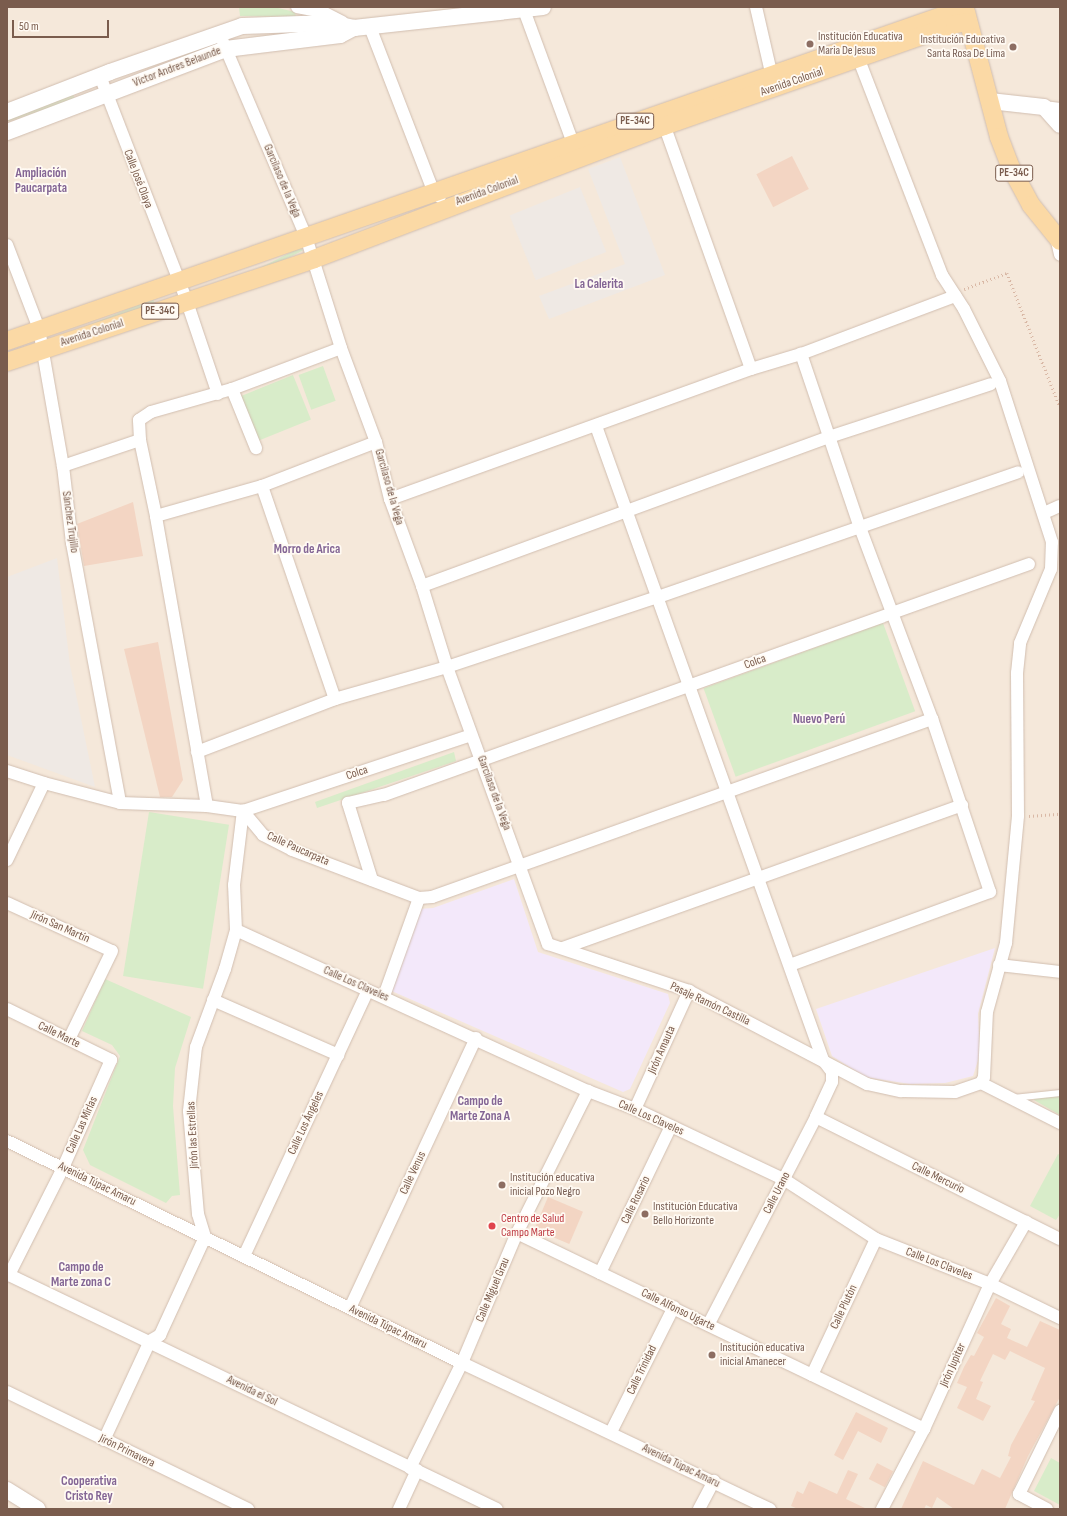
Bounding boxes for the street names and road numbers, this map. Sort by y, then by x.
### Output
street label: Víctor Andres Belaunde [131,44,223,90]
street label: Avenida Colonial [759,65,825,99]
road number: PE-34C [616,112,654,130]
street label: Garcilaso de la Vega [260,142,304,220]
street label: Calle José Olaya [120,148,156,210]
road number: PE-34C [995,164,1033,182]
street label: Avenida Colonial [454,173,520,209]
road number: PE-34C [141,302,179,320]
street label: Avenida Colonial [59,316,125,350]
street label: Garcilaso de la Vega [371,447,407,527]
street label: Sánchez Trujillo [59,490,81,554]
street label: Colca [742,651,768,673]
street label: Garcilaso de la Vega [474,754,514,832]
street label: Colca [344,763,370,783]
street label: Calle Paucarpata [265,829,331,869]
street label: Jirón San Martín [28,908,92,946]
street label: Calle Los Claveles [321,963,391,1005]
street label: Pasaje Ramón Castilla [668,979,752,1029]
street label: Calle Marte [36,1019,82,1051]
street label: Jirón Amauta [645,1024,679,1076]
street label: Calle Los Ángeles [285,1089,327,1157]
street label: Calle Las Mirlas [63,1094,101,1156]
street label: Calle Los Claveles [616,1097,686,1139]
street label: Jirón las Estrellas [184,1101,202,1169]
street label: Calle Venus [397,1149,429,1197]
street label: Avenida Túpac Amaru [56,1159,138,1209]
street label: Calle Mercurio [909,1159,967,1197]
street label: Calle Urano [760,1170,794,1216]
street label: Calle Rosario [618,1174,654,1226]
street label: Calle Los Claveles [904,1245,974,1283]
street label: Calle Miguel Grau [473,1256,513,1324]
street label: Calle Plutón [827,1282,861,1332]
street label: Calle Alfonso Ugarte [639,1286,717,1334]
street label: Avenida Túpac Amaru [347,1302,429,1352]
street label: Jirón Jupiter [937,1341,969,1389]
street label: Calle Trinidad [624,1343,660,1397]
street label: Avenida el Sol [224,1373,280,1409]
street label: Jirón Primavera [97,1431,157,1471]
street label: Avenida Túpac Amaru [640,1441,722,1491]

